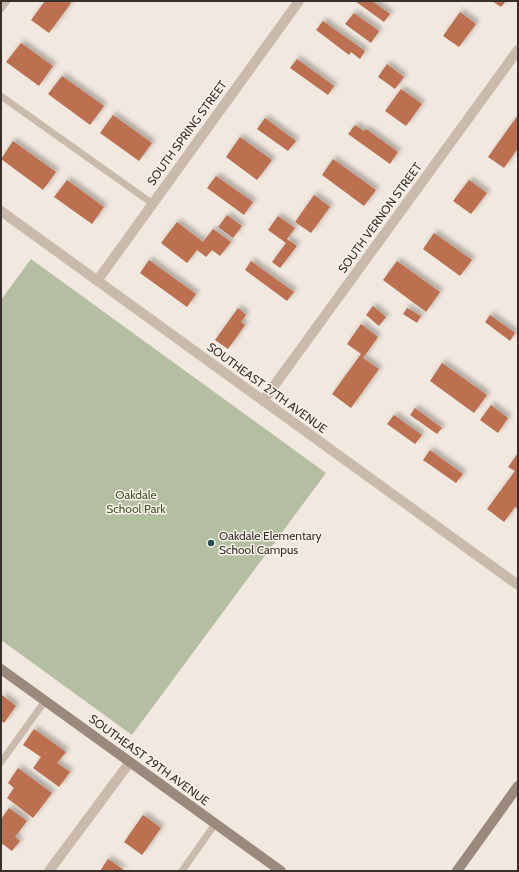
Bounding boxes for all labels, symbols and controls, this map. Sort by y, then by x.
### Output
street label: SOUTH SPRING STREET [143,77,230,188]
street label: SOUTH VERNON STREET [334,159,425,276]
street label: SOUTHEAST 27TH AVENUE [204,339,330,436]
park label: Oakdale School Park [106,487,166,516]
place label: Oakdale Elementary School Campus [219,528,322,557]
marker: Oakdale Elementary School Campus [206,538,216,548]
street label: SOUTHEAST 29TH AVENUE [86,711,213,809]

